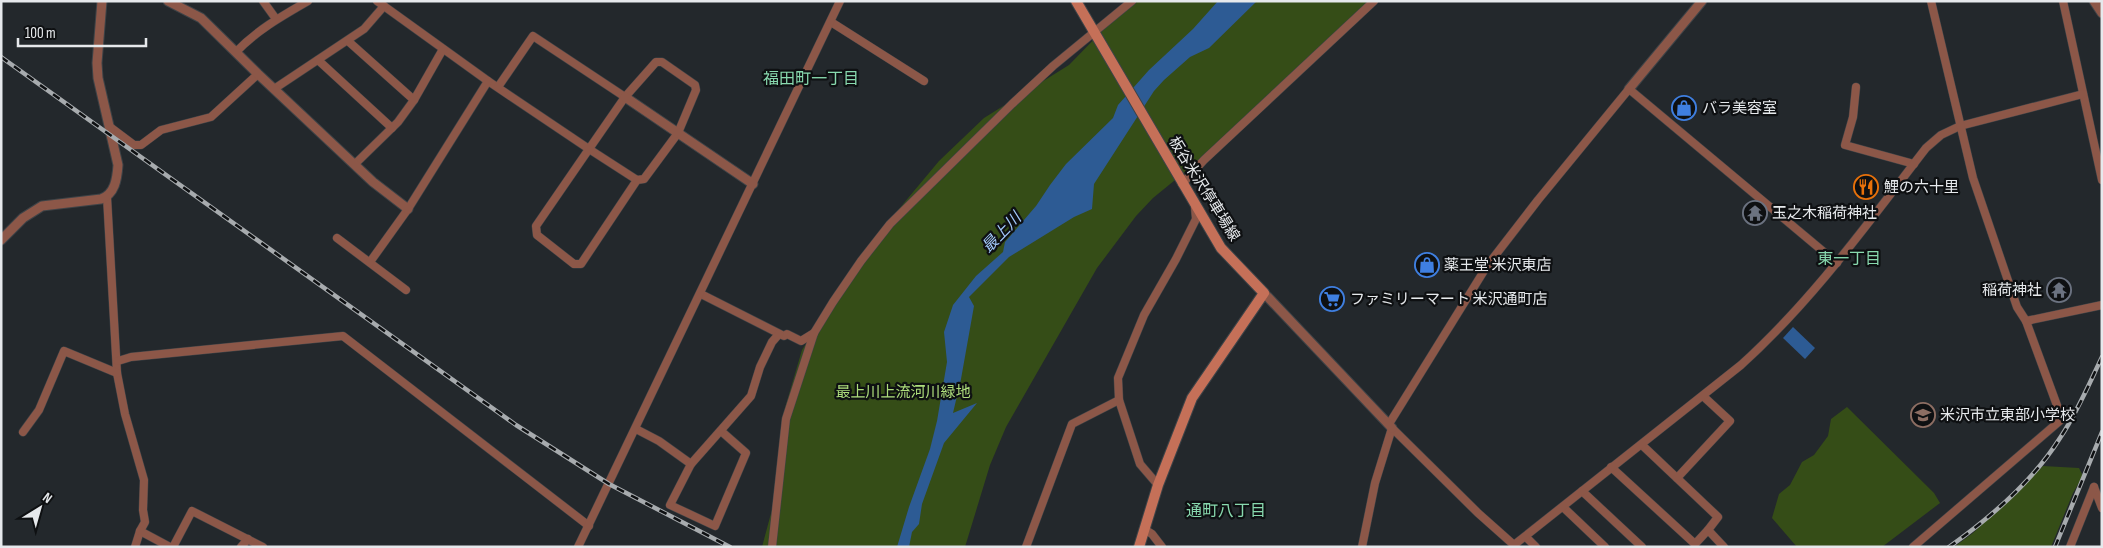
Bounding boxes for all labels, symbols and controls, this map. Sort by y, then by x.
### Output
scale bar [18,15,145,47]
text: 100 m [25,24,56,43]
district label: 福田町一丁目 [763,70,859,89]
shop icon: バラ美容室 [1671,95,1697,121]
place label: バラ美容室 [1702,99,1777,118]
street label: 板谷米沢停車場線 [1164,133,1244,245]
restaurant icon: 鯉の六十里 [1853,174,1879,200]
place label: 鯉の六十里 [1884,178,1959,197]
temple icon: 玉之木稲荷神社 [1742,200,1768,226]
place label: 玉之木稲荷神社 [1772,204,1877,223]
water label: 最上川 [978,208,1027,257]
district label: 東一丁目 [1817,250,1881,269]
shop icon: 薬王堂 米沢東店 [1414,252,1440,278]
place label: 薬王堂 米沢東店 [1444,256,1551,275]
temple icon: 稲荷神社 [2046,277,2072,303]
place label: 稲荷神社 [1982,281,2042,300]
supermarket icon: ファミリーマート 米沢通町店 [1319,286,1345,312]
place label: ファミリーマート 米沢通町店 [1350,290,1547,309]
park label: 最上川上流河川緑地 [835,383,971,402]
school or university icon: 米沢市立東部小学校 [1910,402,1936,428]
place label: 米沢市立東部小学校 [1940,406,2075,425]
north arrow [15,483,65,533]
text: N [39,489,56,507]
district label: 通町八丁目 [1186,502,1266,521]

